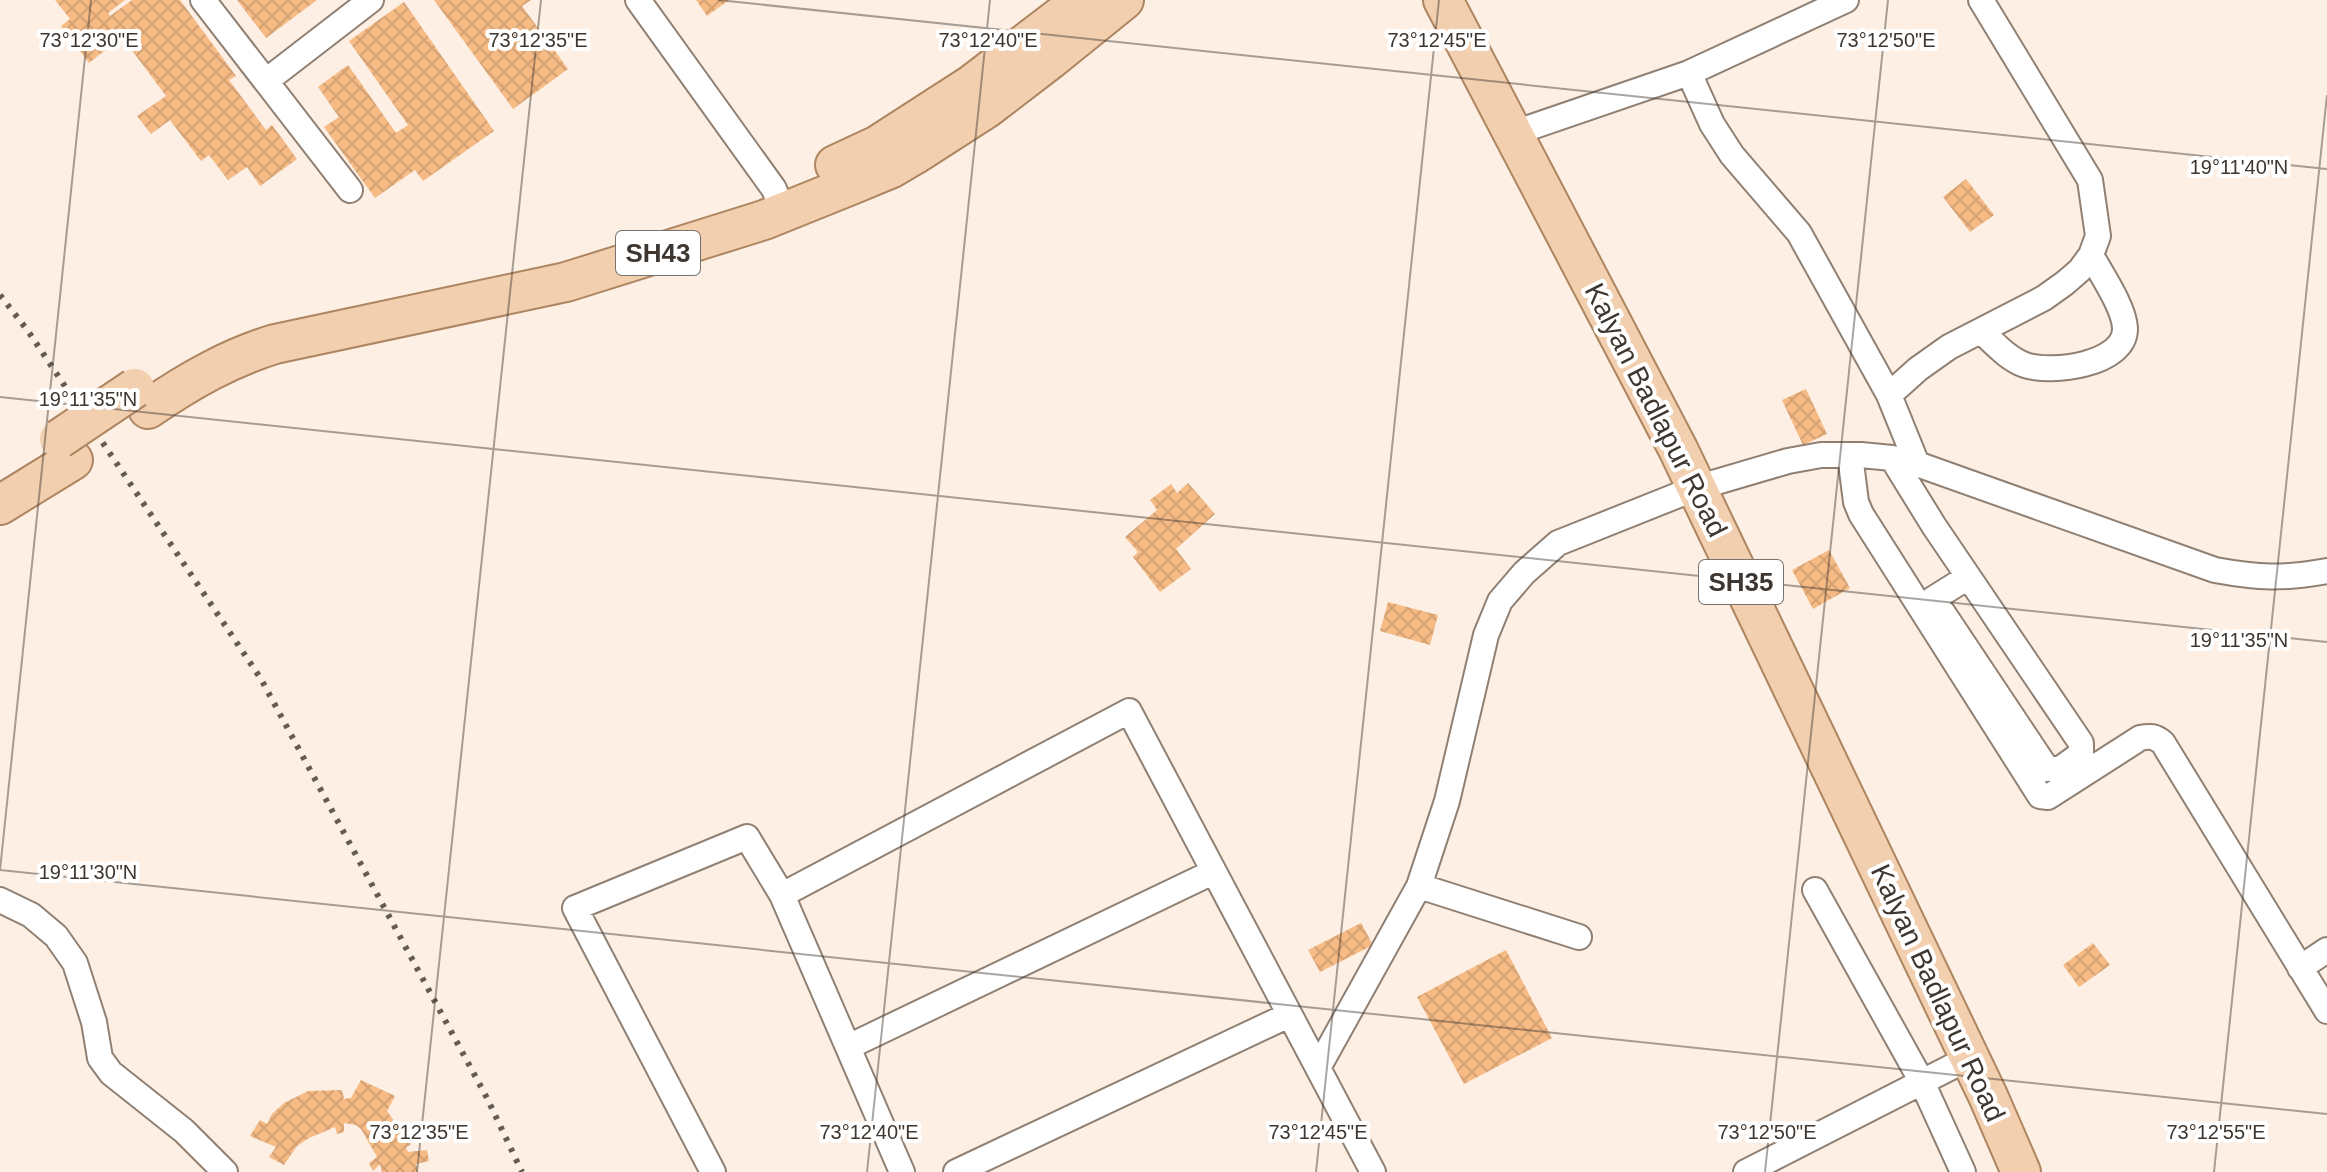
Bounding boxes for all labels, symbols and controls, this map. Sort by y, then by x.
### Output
text: 73°12'30"E [40,29,139,51]
text: 73°12'35"E [489,29,588,51]
text: 73°12'40"E [939,29,1038,51]
text: 73°12'45"E [1388,29,1487,51]
text: 73°12'50"E [1837,29,1936,51]
text: 19°11'40"N [2190,156,2288,178]
road number: SH43 [616,231,700,275]
street label: Kalyan Badlapur Road [1579,278,1733,542]
text: 19°11'35"N [39,388,137,410]
road number: SH35 [1699,560,1783,604]
text: 19°11'35"N [2190,629,2288,651]
street label: Kalyan Badlapur Road [1865,859,2011,1127]
text: 19°11'30"N [39,861,137,883]
text: 73°12'35"E [370,1121,469,1143]
text: 73°12'40"E [820,1121,919,1143]
text: 73°12'45"E [1269,1121,1368,1143]
text: 73°12'50"E [1718,1121,1817,1143]
text: 73°12'55"E [2167,1121,2266,1143]

